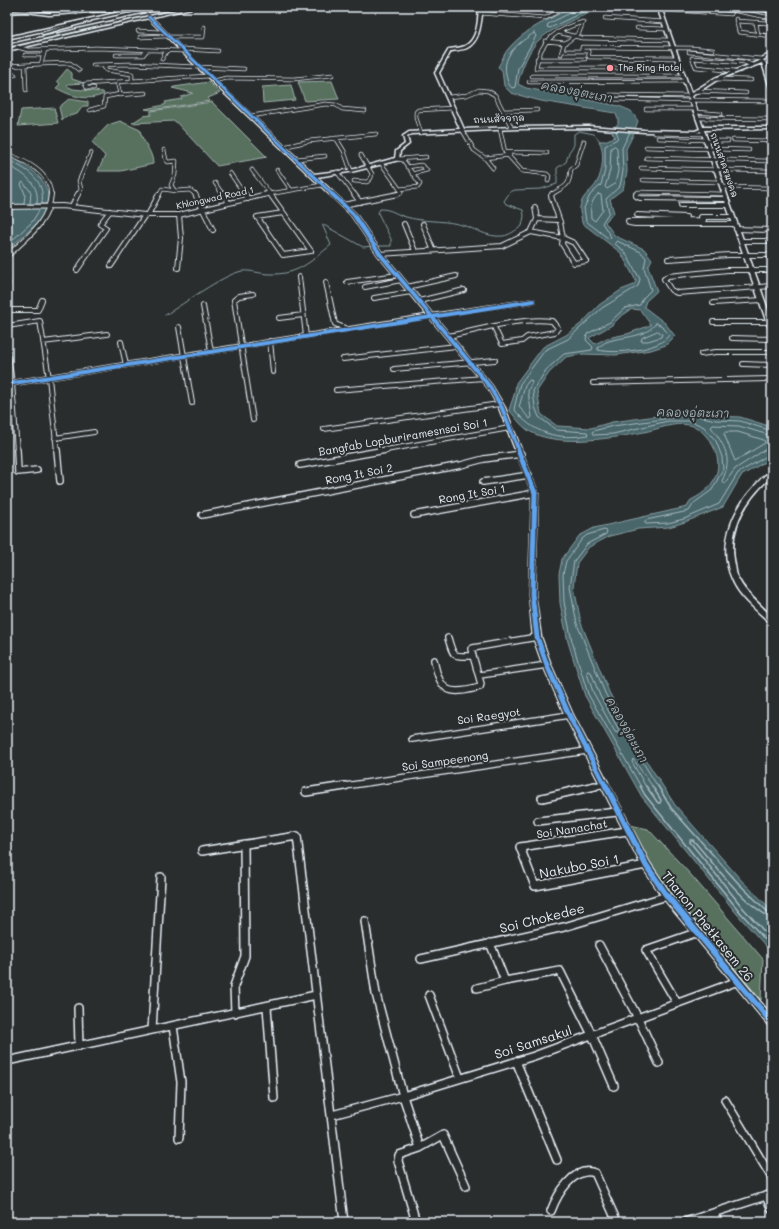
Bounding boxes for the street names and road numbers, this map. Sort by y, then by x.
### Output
street label: ถนนสัจจกุล [473,111,525,127]
street label: ถนนสาครมงคล [708,131,741,199]
street label: Khlongwad Road 1 [175,184,255,211]
street label: Bangfab Lopburiramesnsoi Soi 1 [317,414,489,459]
street label: Rong It Soi 2 [324,460,394,487]
street label: Rong It Soi 1 [437,480,506,507]
street label: Soi Raegyot [456,704,522,727]
street label: Soi Sampeenong [401,747,489,774]
street label: Soi Nanachat [535,815,609,842]
street label: Nakubo Soi 1 [538,849,620,882]
street label: Thanon Phetkasem 26 [659,867,758,984]
street label: Soi Chokedee [498,899,586,936]
street label: Soi Samsakul [492,1021,574,1062]

